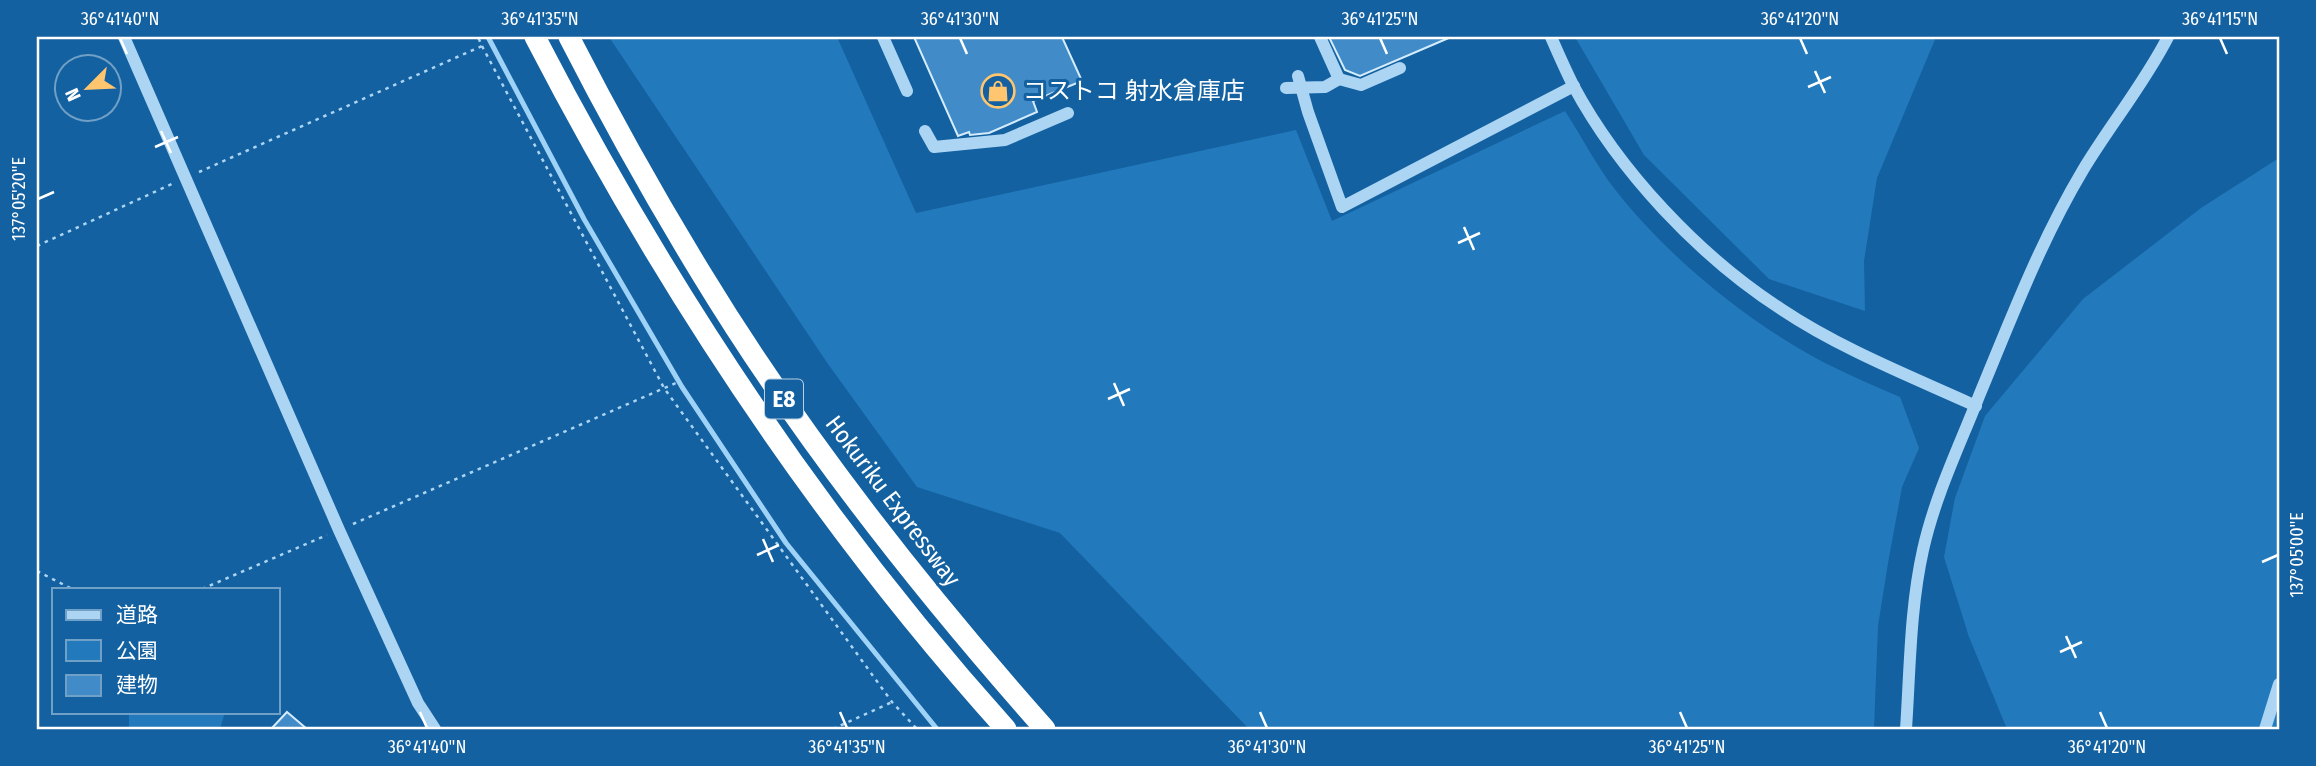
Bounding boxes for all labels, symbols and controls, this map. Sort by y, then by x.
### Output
text: 36°41'40"N [81,8,159,30]
text: 36°41'35"N [501,8,579,30]
text: 36°41'30"N [921,8,999,30]
text: 36°41'25"N [1341,8,1419,30]
text: 36°41'20"N [1761,8,1839,30]
text: 36°41'15"N [2182,8,2258,30]
north arrow [52,52,122,122]
shop icon: コストコ 射水倉庫店 [979,72,1017,110]
place label: コストコ 射水倉庫店 [1023,77,1245,105]
text: N [60,85,86,105]
text: 137°05'20"E [8,157,30,241]
road number: E8 [765,380,803,418]
street label: Hokuriku Expressway [820,410,966,592]
text: 137°05'00"E [2286,512,2308,598]
legend [52,588,280,714]
text: 道路 [116,602,158,628]
text: 公園 [116,638,158,664]
text: 建物 [116,672,158,698]
text: 36°41'40"N [388,736,466,758]
text: 36°41'35"N [808,736,886,758]
text: 36°41'30"N [1228,736,1306,758]
text: 36°41'25"N [1648,736,1726,758]
text: 36°41'20"N [2068,736,2146,758]

